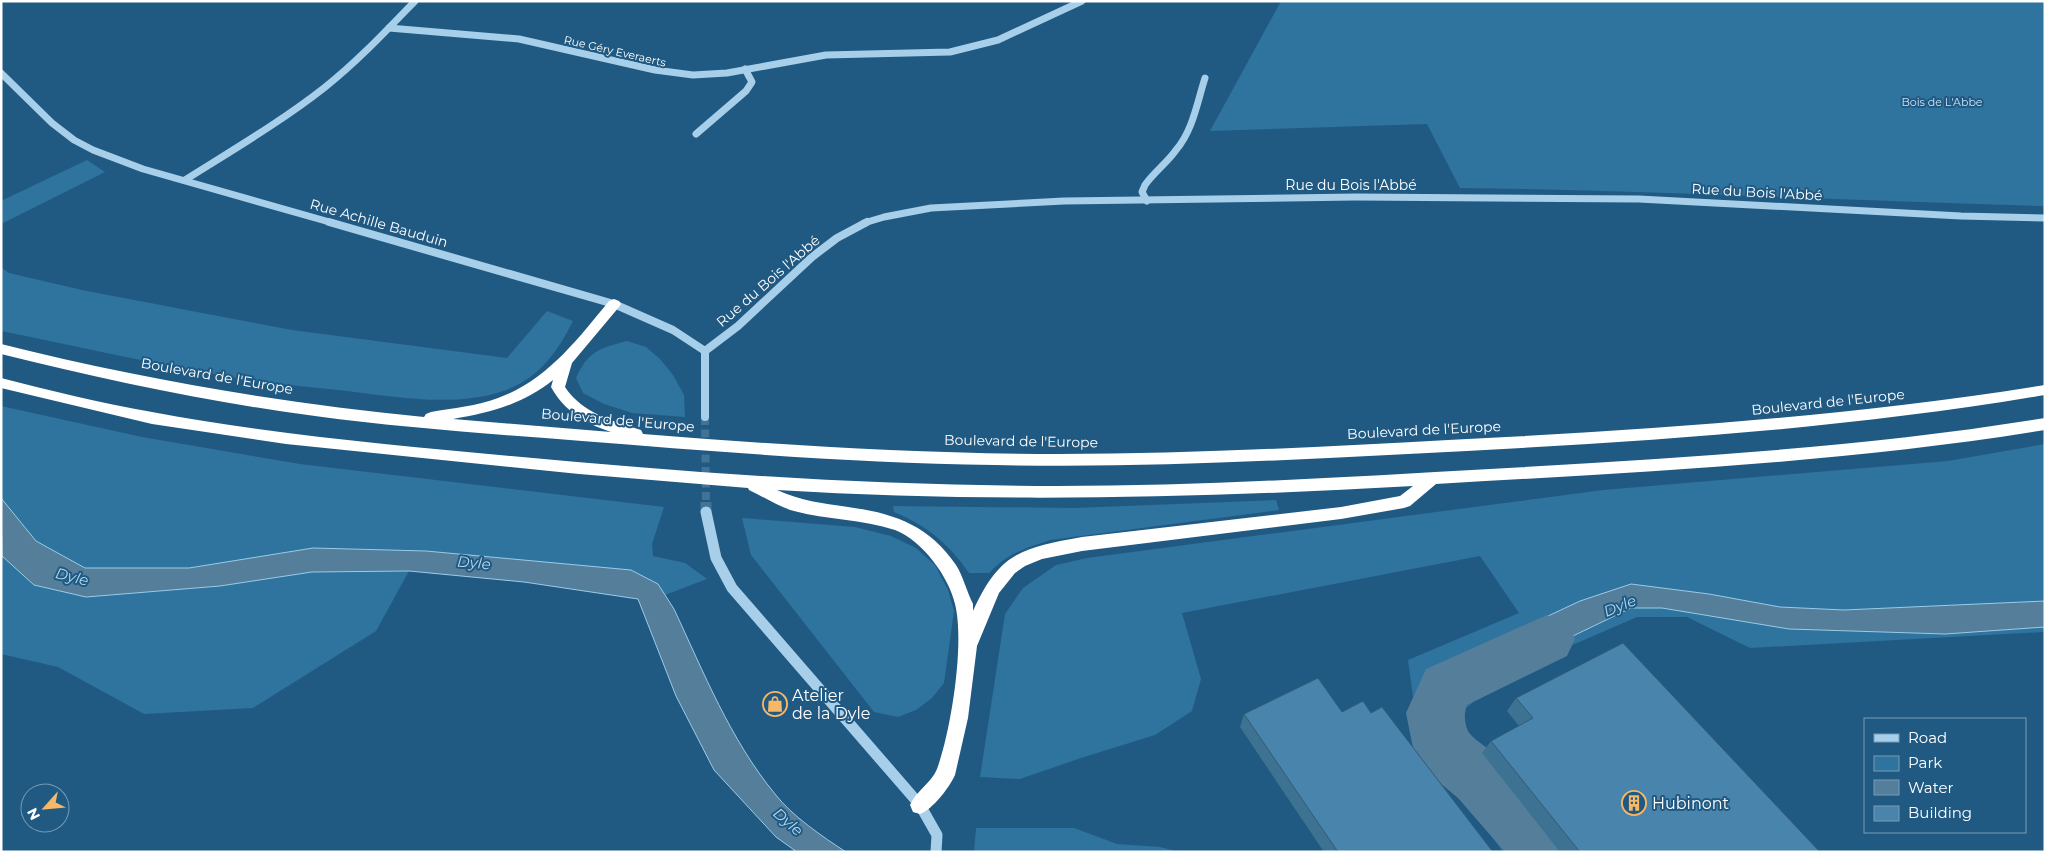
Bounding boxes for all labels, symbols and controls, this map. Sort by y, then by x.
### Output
street label: Rue Géry Everaerts [563,32,668,70]
park label: Bois de L'Abbe [1901,95,1983,109]
street label: Rue du Bois l'Abbé [1285,176,1417,194]
street label: Rue du Bois l'Abbé [1691,180,1823,204]
street label: Rue Achille Bauduin [308,195,450,251]
street label: Rue du Bois l'Abbé [713,231,823,331]
street label: Boulevard de l'Europe [140,354,294,398]
street label: Boulevard de l'Europe [1750,385,1906,419]
street label: Boulevard de l'Europe [540,404,696,436]
street label: Boulevard de l'Europe [1347,417,1501,443]
street label: Boulevard de l'Europe [944,431,1098,451]
water label: Dyle [456,552,492,573]
water label: Dyle [54,563,91,590]
water label: Dyle [1601,590,1639,621]
place label: Atelier de la Dyle [792,686,871,723]
shop icon: Atelier de la Dyle [762,691,788,717]
legend [1864,718,2026,833]
text: Road [1908,728,1947,747]
text: Park [1908,753,1942,772]
text: Water [1908,778,1954,797]
north arrow [20,783,70,833]
building icon: Hubinont [1621,790,1647,816]
place label: Hubinont [1652,794,1730,813]
water label: Dyle [769,803,807,840]
text: Building [1908,803,1972,822]
text: N [23,805,44,823]

